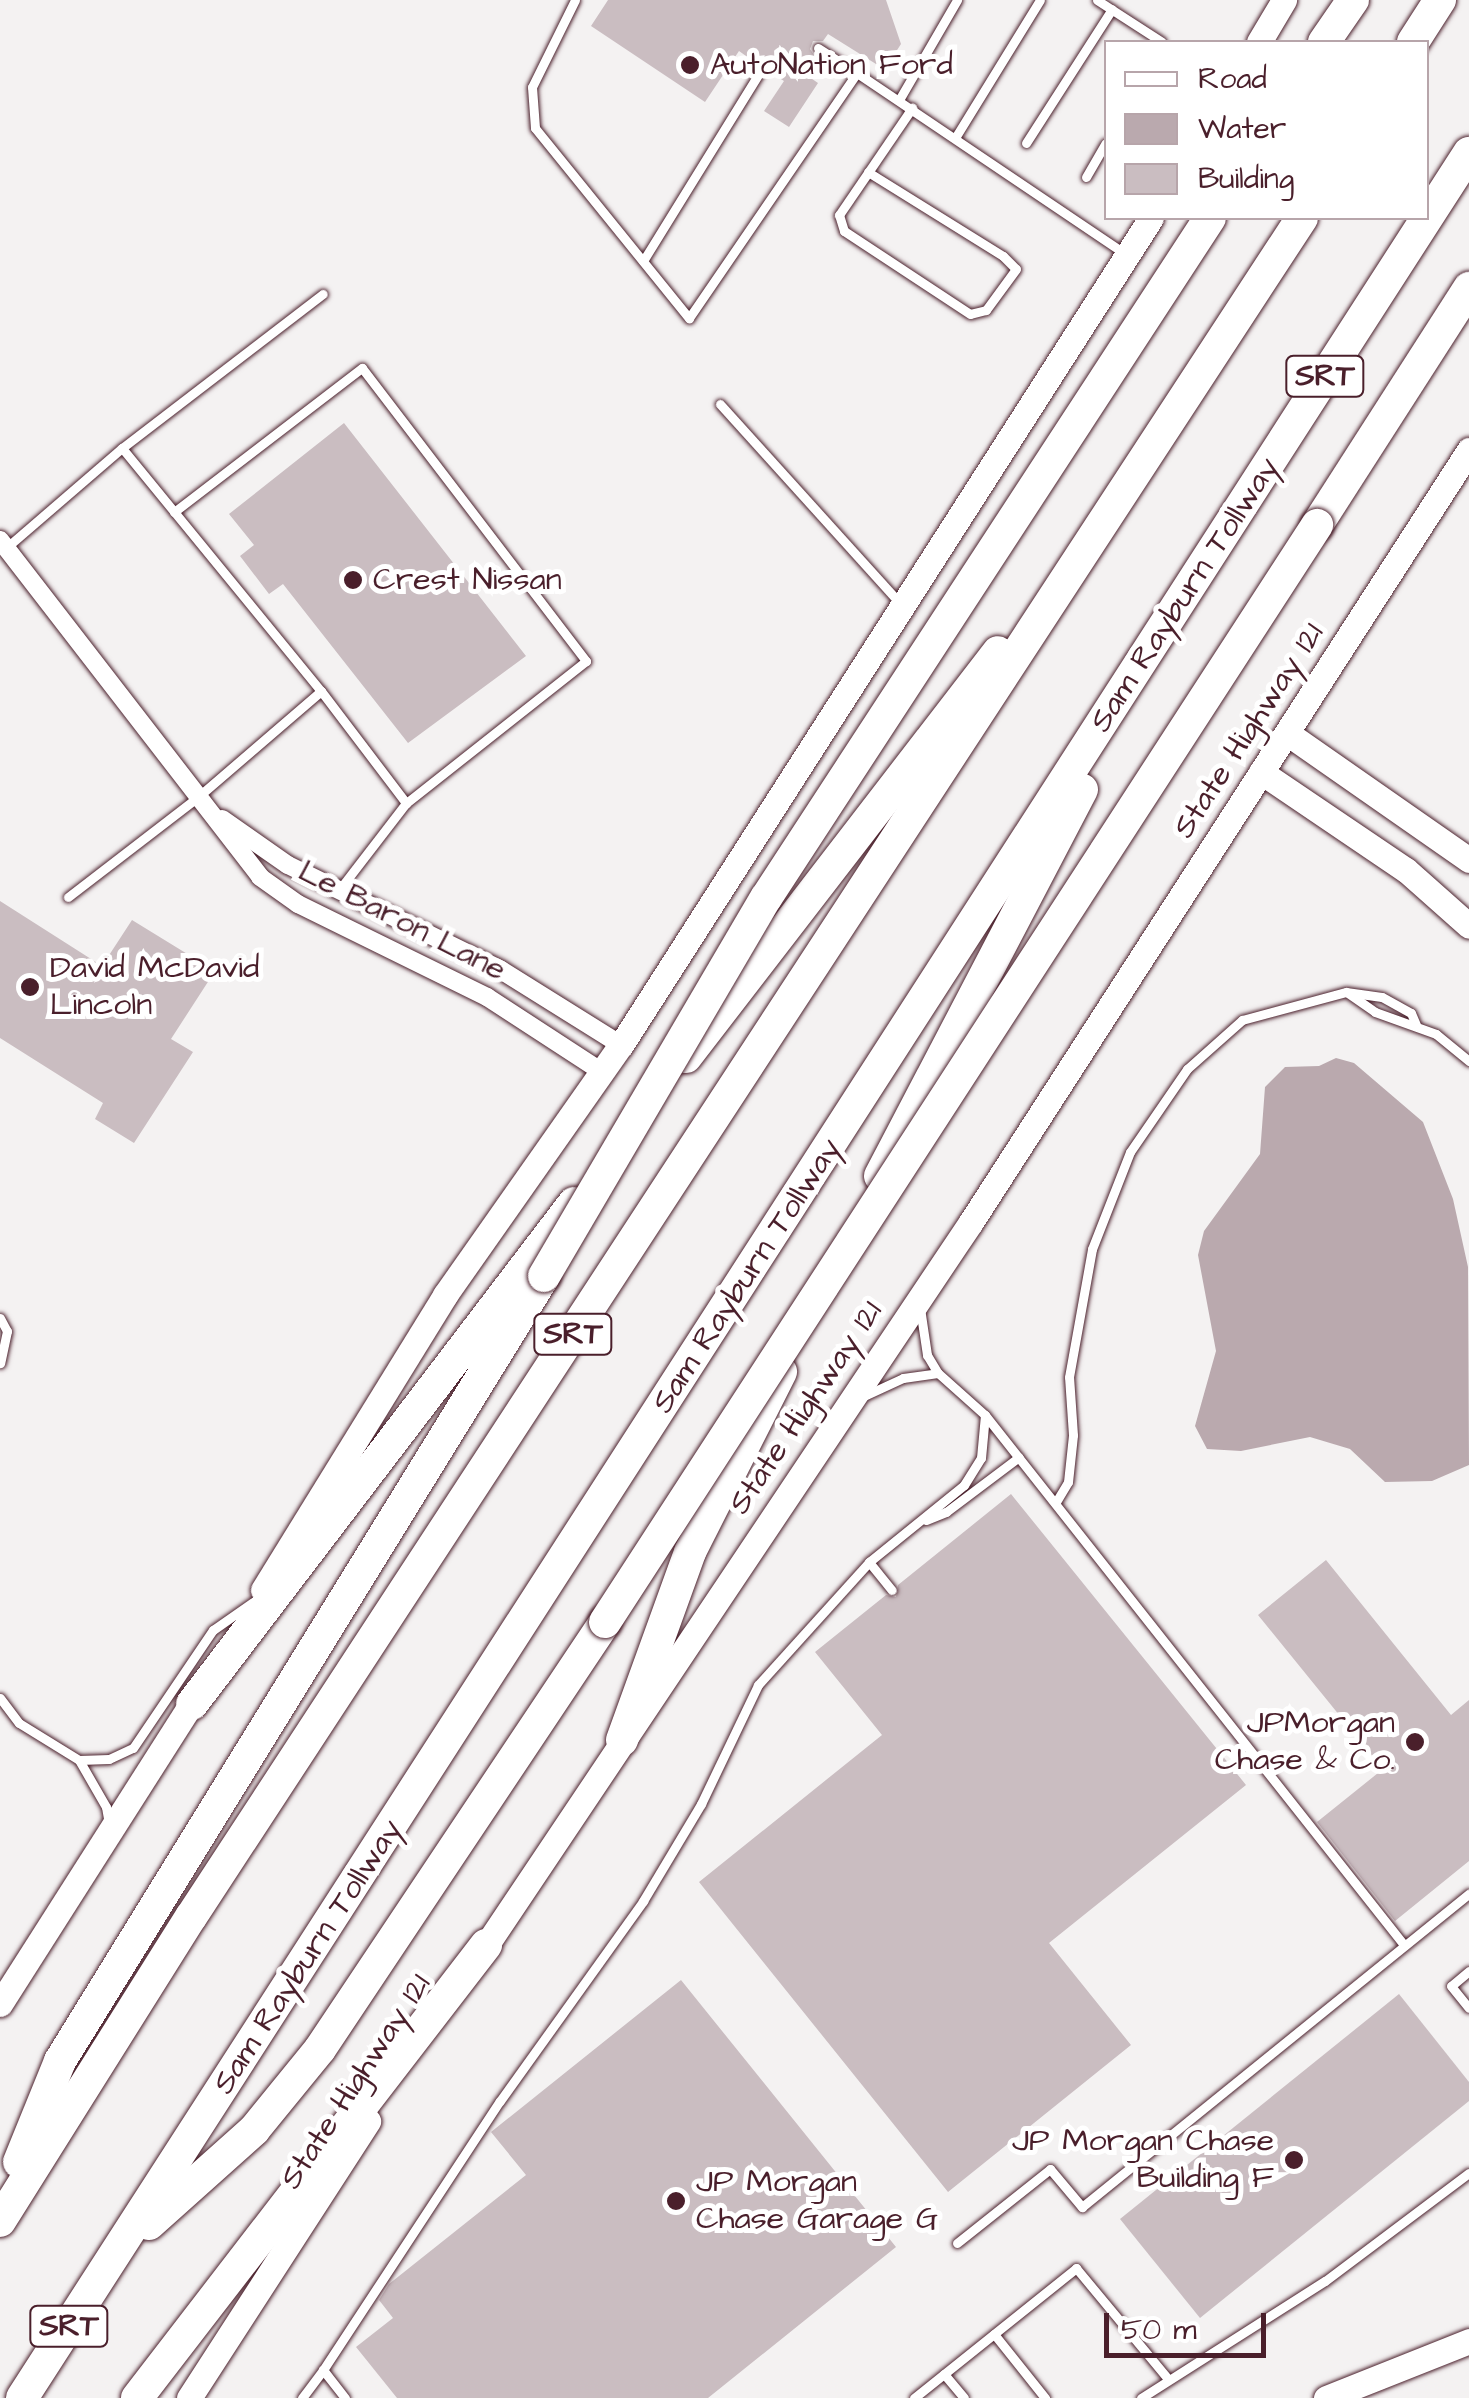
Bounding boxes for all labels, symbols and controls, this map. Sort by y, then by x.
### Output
legend [1104,40,1429,220]
place label: AutoNation Ford [710,46,953,84]
marker: AutoNation Ford [679,54,701,76]
text: Road [1198,58,1267,100]
text: Water [1198,108,1286,150]
text: Building [1198,158,1294,200]
road number: SRT [1285,351,1365,401]
street label: Sam Rayburn Tollway [1082,451,1288,739]
place label: Crest Nissan [373,561,562,599]
marker: Crest Nissan [342,569,364,591]
street label: State Highway 121 [1165,616,1333,846]
street label: Le Baron Lane [292,852,512,990]
place label: David McDavid Lincoln [50,950,259,1025]
marker: David McDavid Lincoln [19,976,41,998]
street label: Sam Rayburn Tollway [644,1132,850,1420]
street label: State Highway 121 [721,1294,891,1522]
road number: SRT [533,1309,613,1359]
place label: JPMorgan Chase & Co. [1215,1705,1395,1780]
marker: JPMorgan Chase & Co. [1404,1731,1426,1753]
street label: Sam Rayburn Tollway [205,1813,411,2101]
street label: State Highway 121 [272,1967,440,2197]
place label: JP Morgan Chase Building F [1012,2123,1274,2198]
marker: JP Morgan Chase Building F [1283,2149,1305,2171]
place label: JP Morgan Chase Garage G [696,2164,938,2239]
marker: JP Morgan Chase Garage G [665,2190,687,2212]
scale bar [1109,2293,1272,2355]
road number: SRT [29,2301,109,2351]
text: 50 m [1121,2309,1197,2351]

